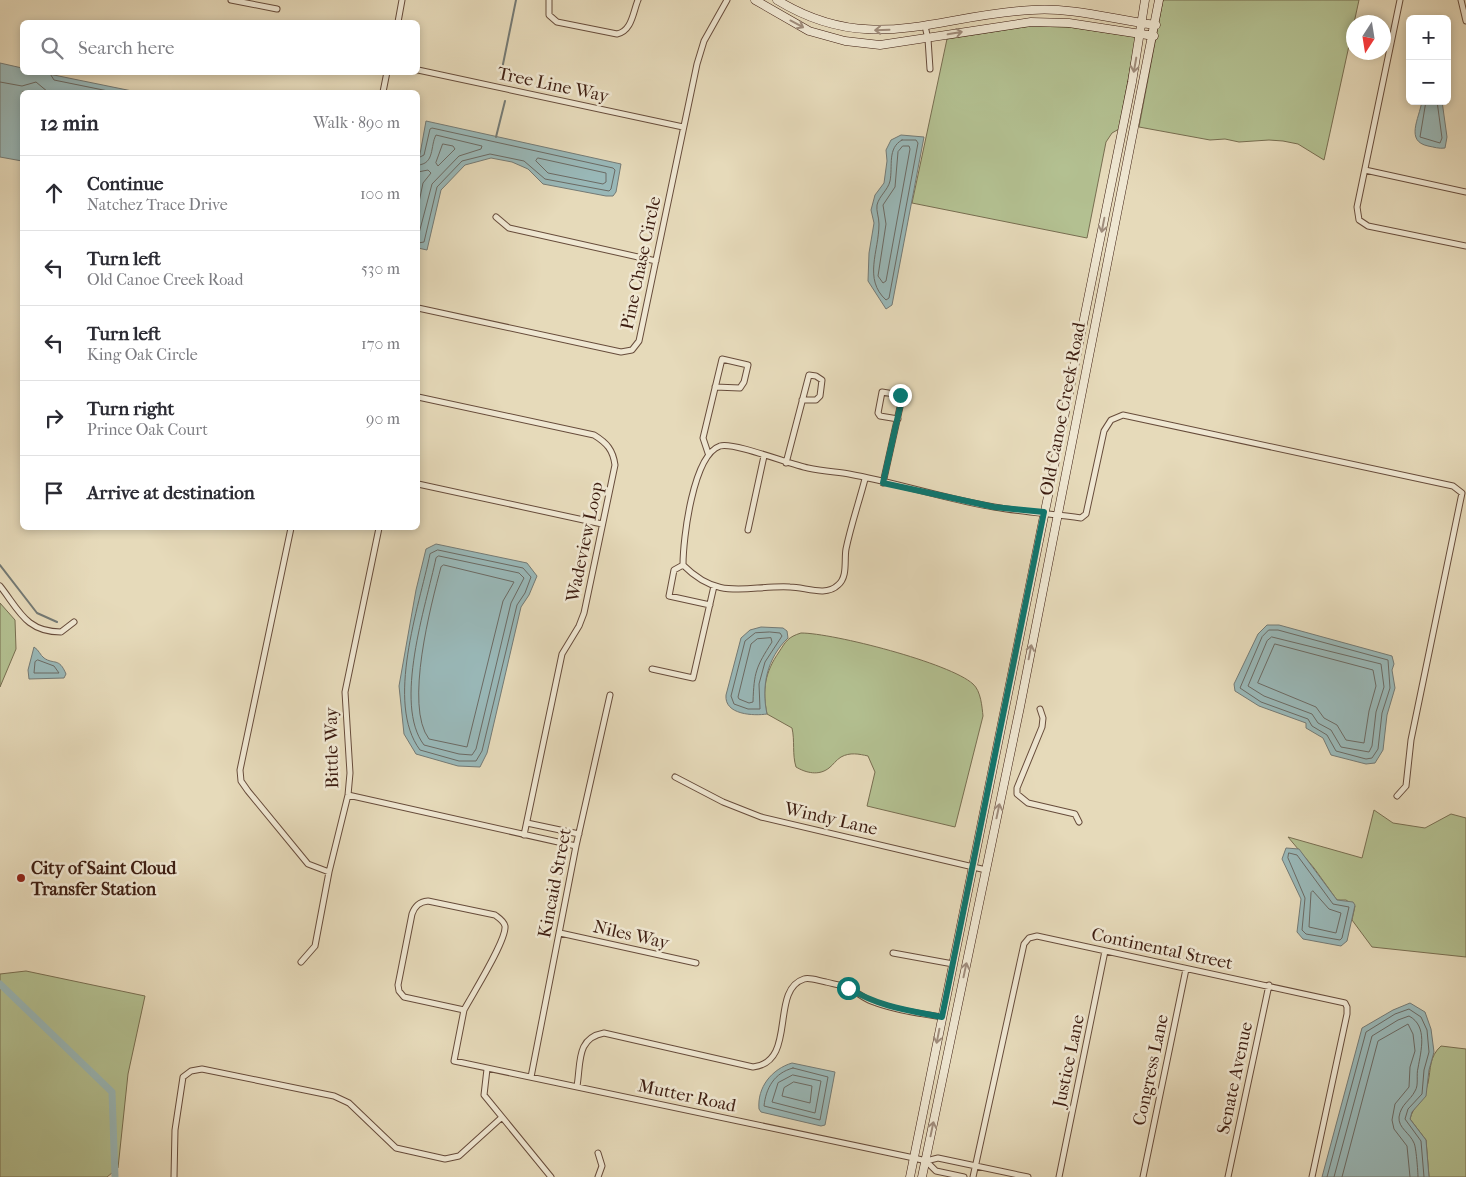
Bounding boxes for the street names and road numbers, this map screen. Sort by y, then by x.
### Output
street label: Tree Line Way [495,63,612,107]
street label: Pine Chase Circle [617,194,665,332]
street label: Old Canoe Creek Road [1036,320,1090,497]
street label: Wadeview Loop [562,480,608,605]
street label: Bittle Way [321,706,343,789]
street label: Windy Lane [781,798,880,840]
street label: Kincaid Street [534,826,576,940]
street label: Niles Way [591,916,672,954]
street label: Continental Street [1089,924,1235,974]
street label: Congress Lane [1129,1012,1173,1128]
street label: Justice Lane [1049,1013,1089,1111]
street label: Senate Avenue [1213,1020,1257,1136]
street label: Mutter Road [636,1075,738,1117]

